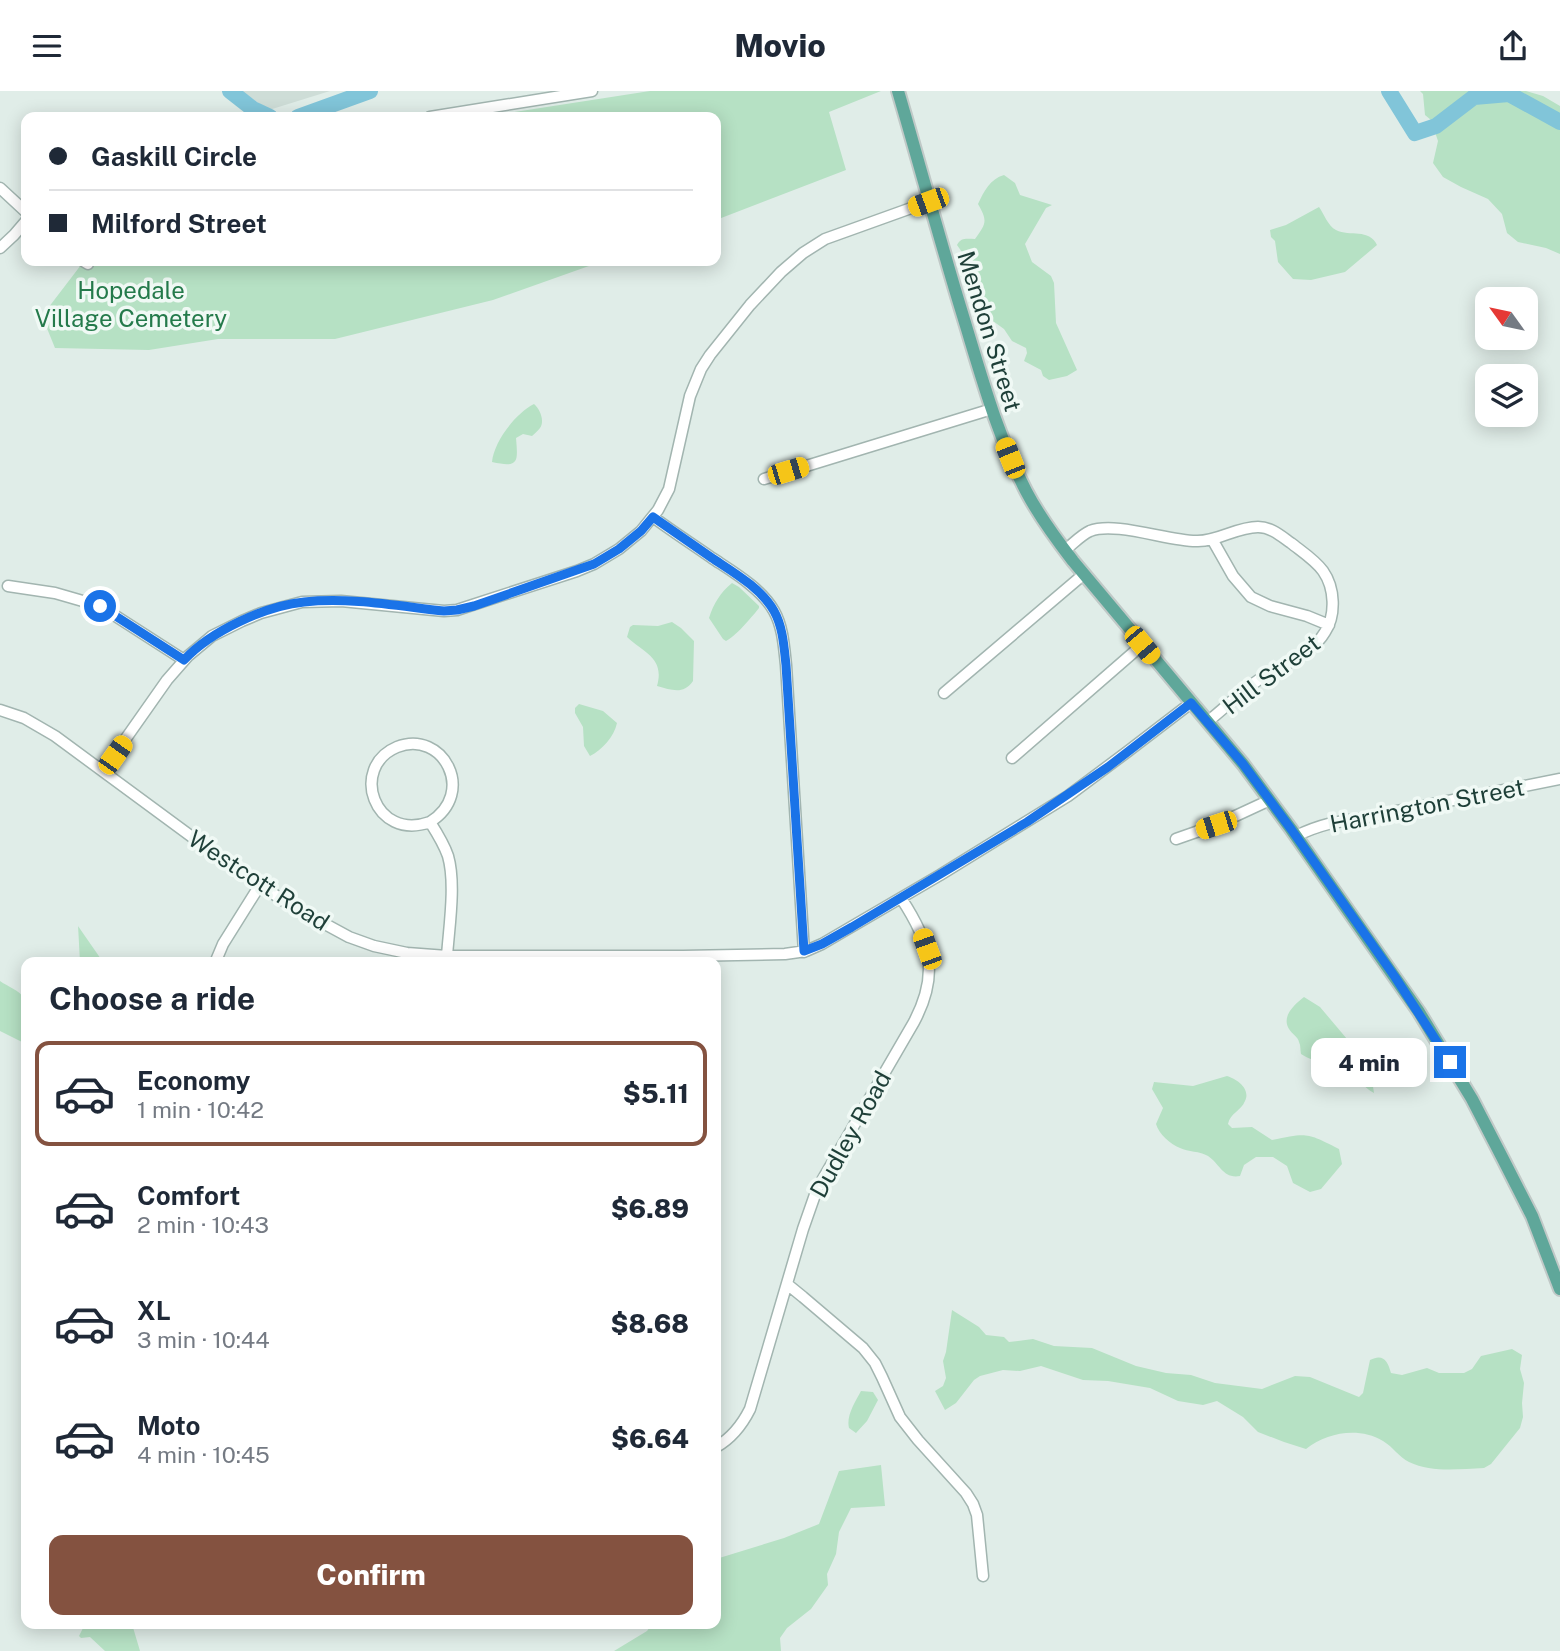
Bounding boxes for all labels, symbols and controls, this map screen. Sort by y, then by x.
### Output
icon: menu [28,27,66,65]
text: Movio [734,27,826,64]
icon: share [1494,27,1532,65]
text: Gaskill Circle [91,141,257,172]
car [905,185,952,219]
text: Milford Street [91,208,267,239]
street label: Mendon Street [952,247,1028,415]
park label: Hopedale Village Cemetery [35,276,227,332]
north arrow [1475,287,1538,350]
map controls [1475,287,1538,427]
button: layers [1475,364,1538,427]
car [993,435,1028,481]
car [765,455,812,487]
route start [84,590,116,622]
car [1121,622,1164,668]
street label: Hill Street [1217,628,1325,720]
car [95,732,136,778]
street label: Harrington Street [1327,772,1527,838]
car [1193,809,1240,841]
street label: Westcott Road [183,824,335,936]
car [910,926,945,972]
text: Choose a ride [49,980,255,1017]
callout: 4 min [1310,1037,1426,1087]
route end [1434,1046,1466,1078]
text: 4 min [1338,1049,1400,1076]
icon: car [53,1062,116,1125]
text: Economy [137,1065,250,1096]
street label: Dudley Road [804,1066,896,1202]
text: $5.11 [623,1078,689,1109]
text: 1 min · 10:42 [137,1096,264,1123]
icon: car [53,1177,116,1240]
text: Comfort [137,1180,240,1211]
text: $6.89 [611,1193,689,1224]
text: 2 min · 10:43 [137,1211,269,1238]
icon: car [53,1292,116,1355]
text: XL [137,1295,171,1326]
text: $8.68 [610,1308,689,1339]
text: 3 min · 10:44 [137,1326,270,1353]
icon: car [53,1407,116,1470]
text: Moto [137,1410,200,1441]
text: $6.64 [611,1423,689,1454]
text: 4 min · 10:45 [137,1441,270,1468]
button: Confirm [49,1535,693,1615]

